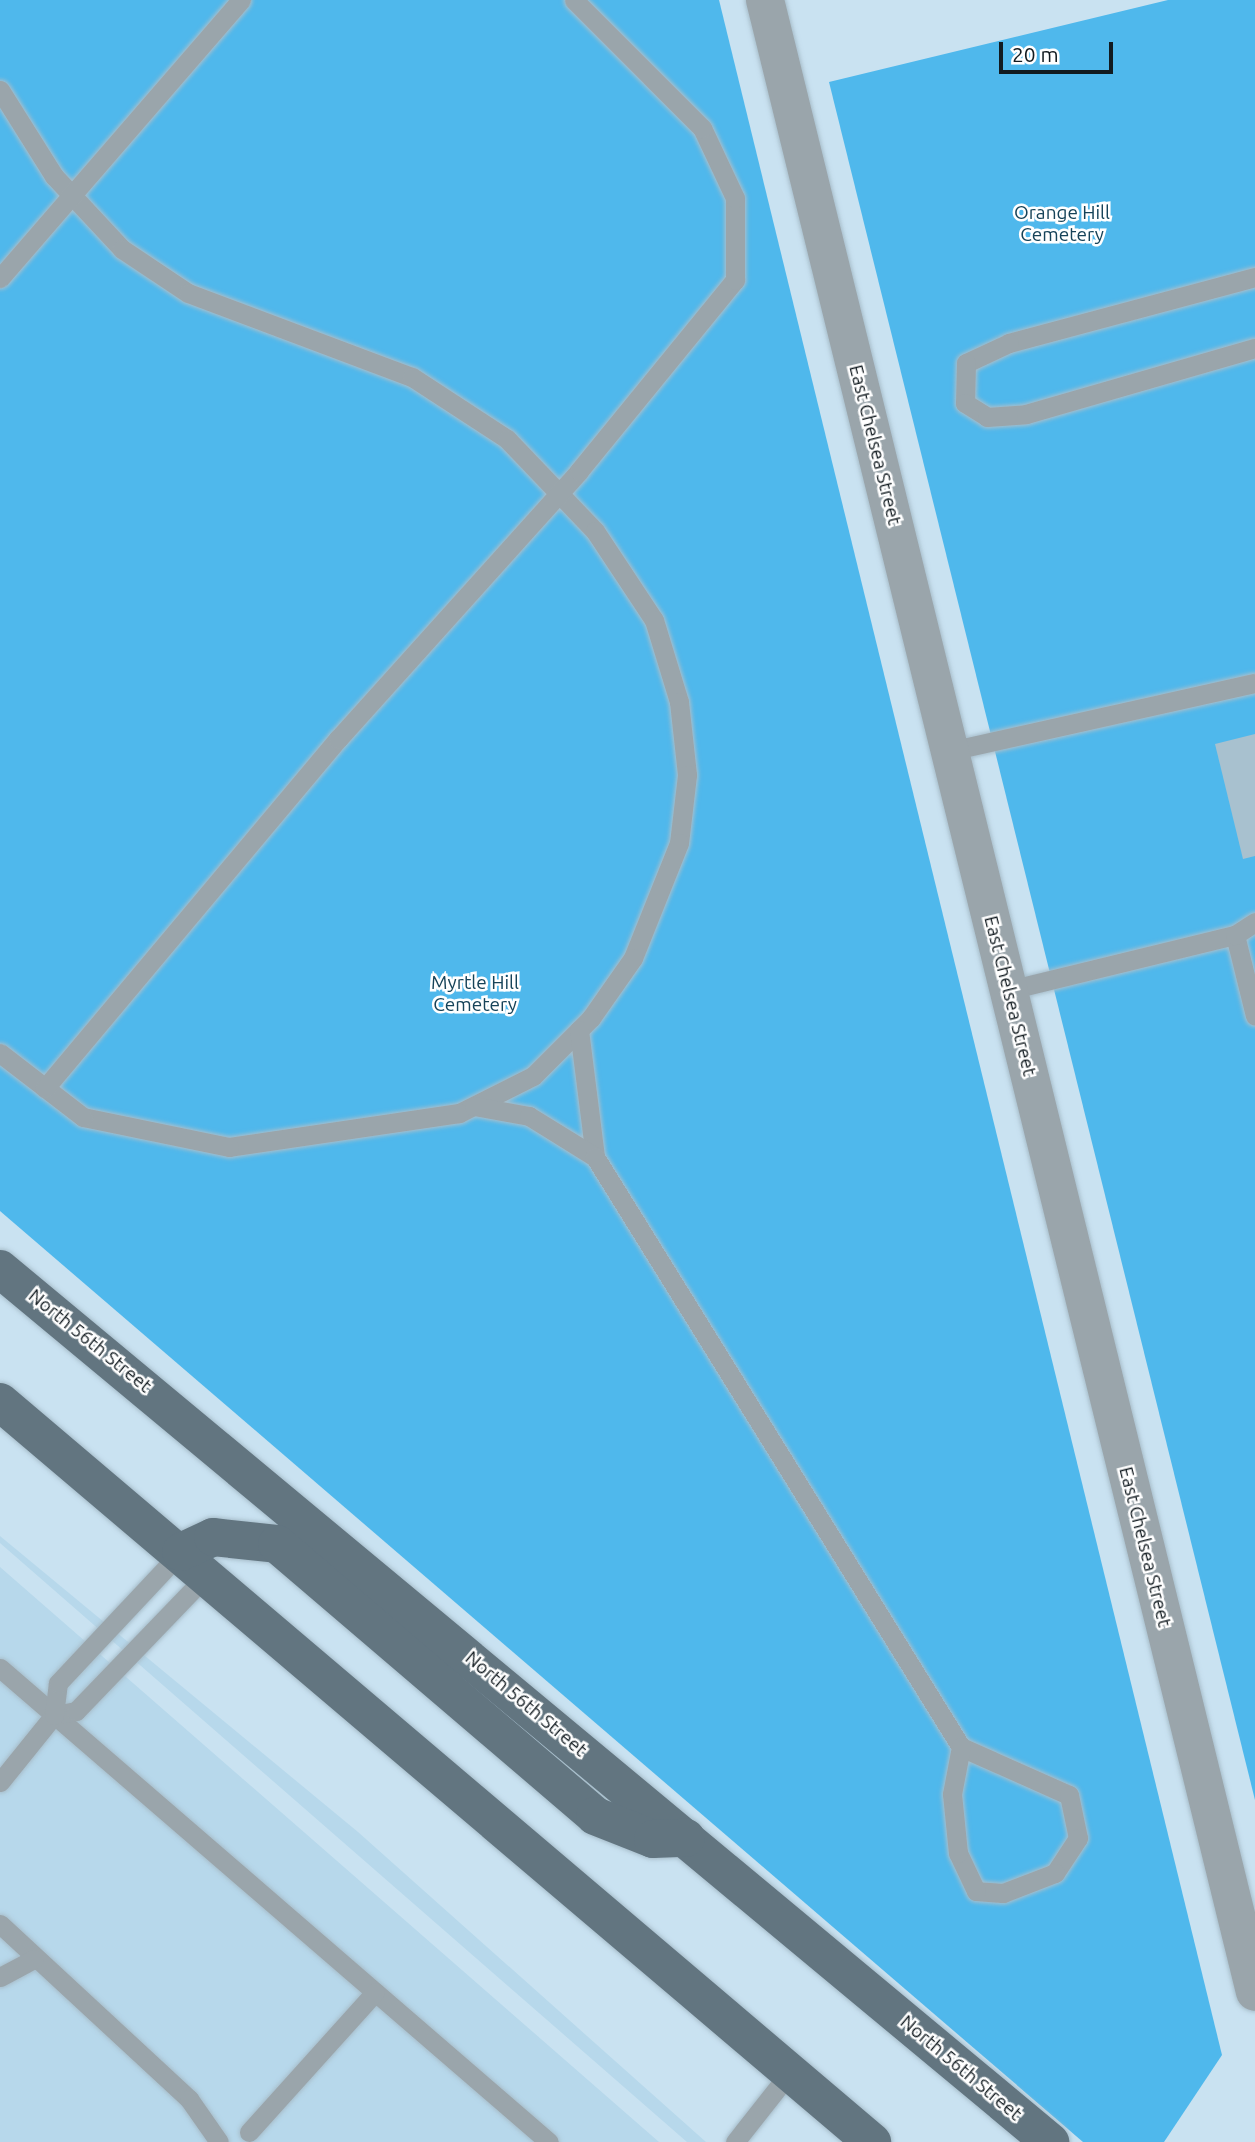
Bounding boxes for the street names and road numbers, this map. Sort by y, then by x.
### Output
street label: East Chelsea Street [844,363,906,527]
street label: East Chelsea Street [979,914,1041,1078]
street label: North 56th Street [24,1284,156,1398]
street label: East Chelsea Street [1114,1465,1176,1629]
street label: North 56th Street [461,1647,591,1761]
street label: North 56th Street [896,2011,1026,2125]

